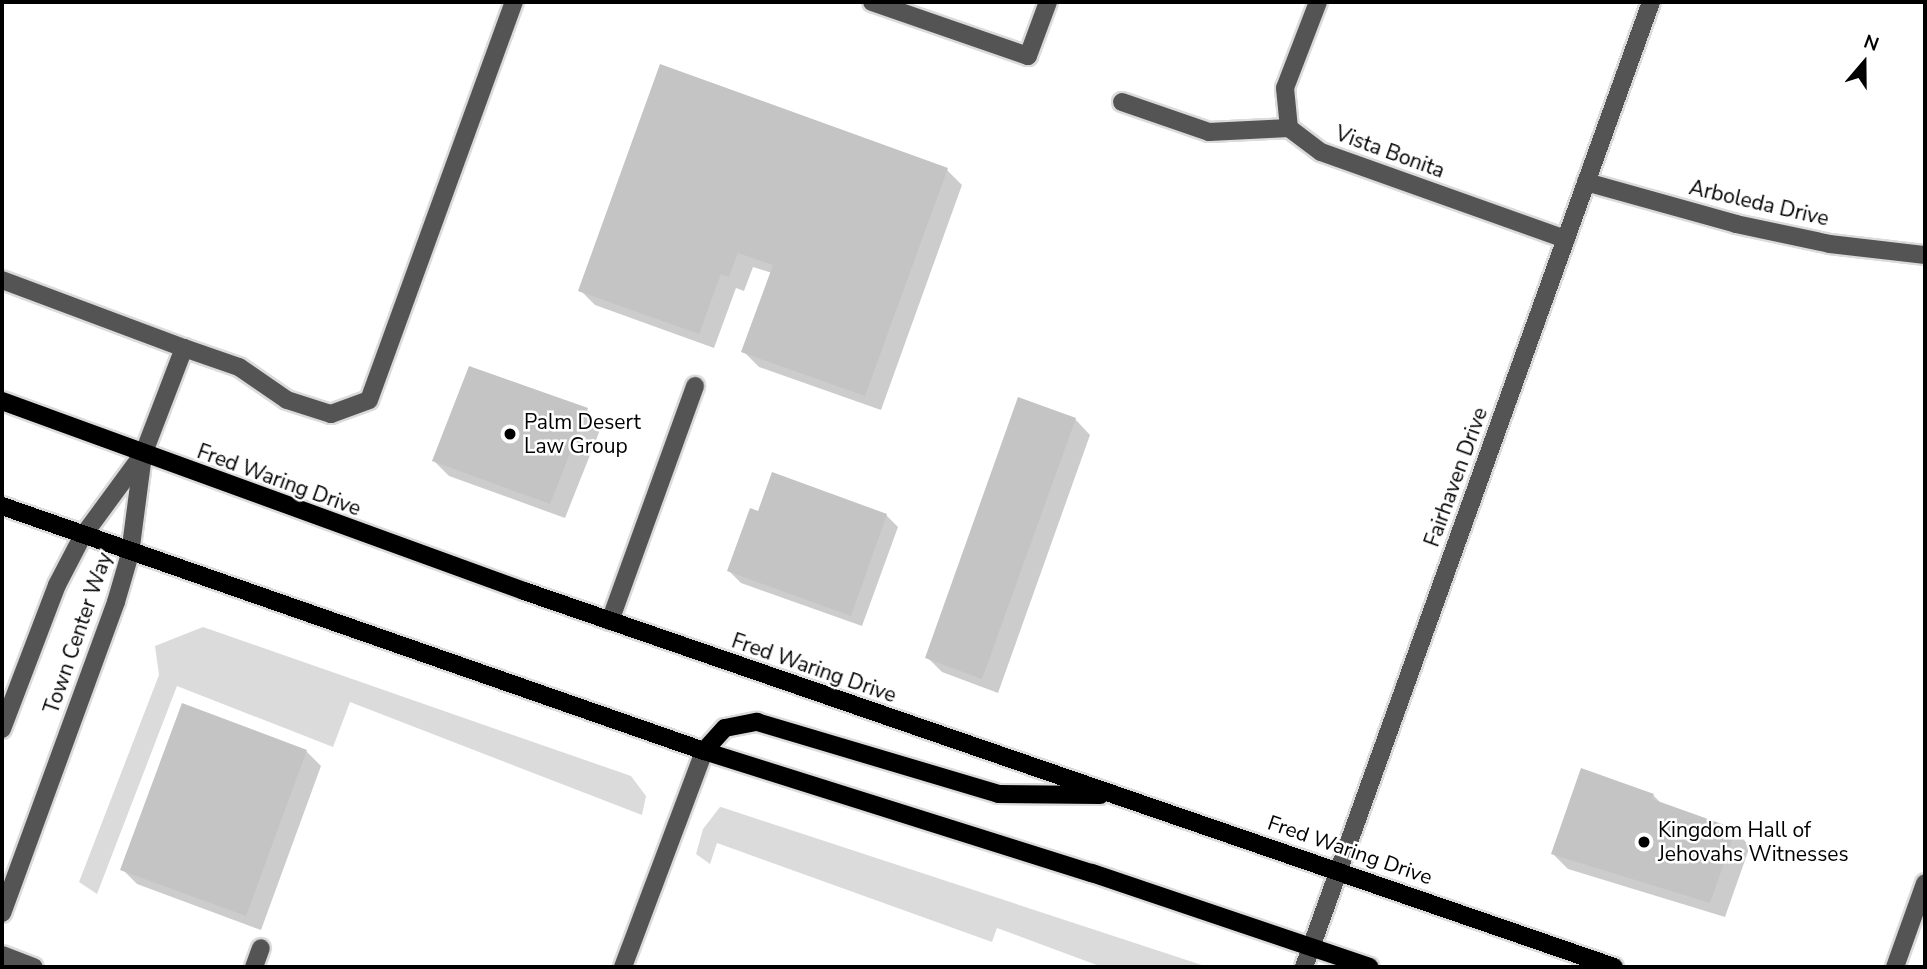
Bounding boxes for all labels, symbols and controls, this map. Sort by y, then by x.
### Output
north arrow [1829,28,1899,98]
text: N [1860,29,1882,58]
street label: Vista Bonita [1332,121,1448,183]
street label: Arboleda Drive [1687,175,1831,231]
street label: Fairhaven Drive [1419,404,1493,550]
place label: Palm Desert Law Group [524,409,641,459]
marker: Palm Desert Law Group [502,426,518,442]
street label: Fred Waring Drive [194,439,364,521]
street label: Town Center Way [39,549,117,717]
street label: Fred Waring Drive [728,628,900,708]
street label: Fred Waring Drive [1264,810,1436,890]
place label: Kingdom Hall of Jehovahs Witnesses [1658,817,1849,867]
marker: Kingdom Hall of Jehovahs Witnesses [1636,834,1652,850]

